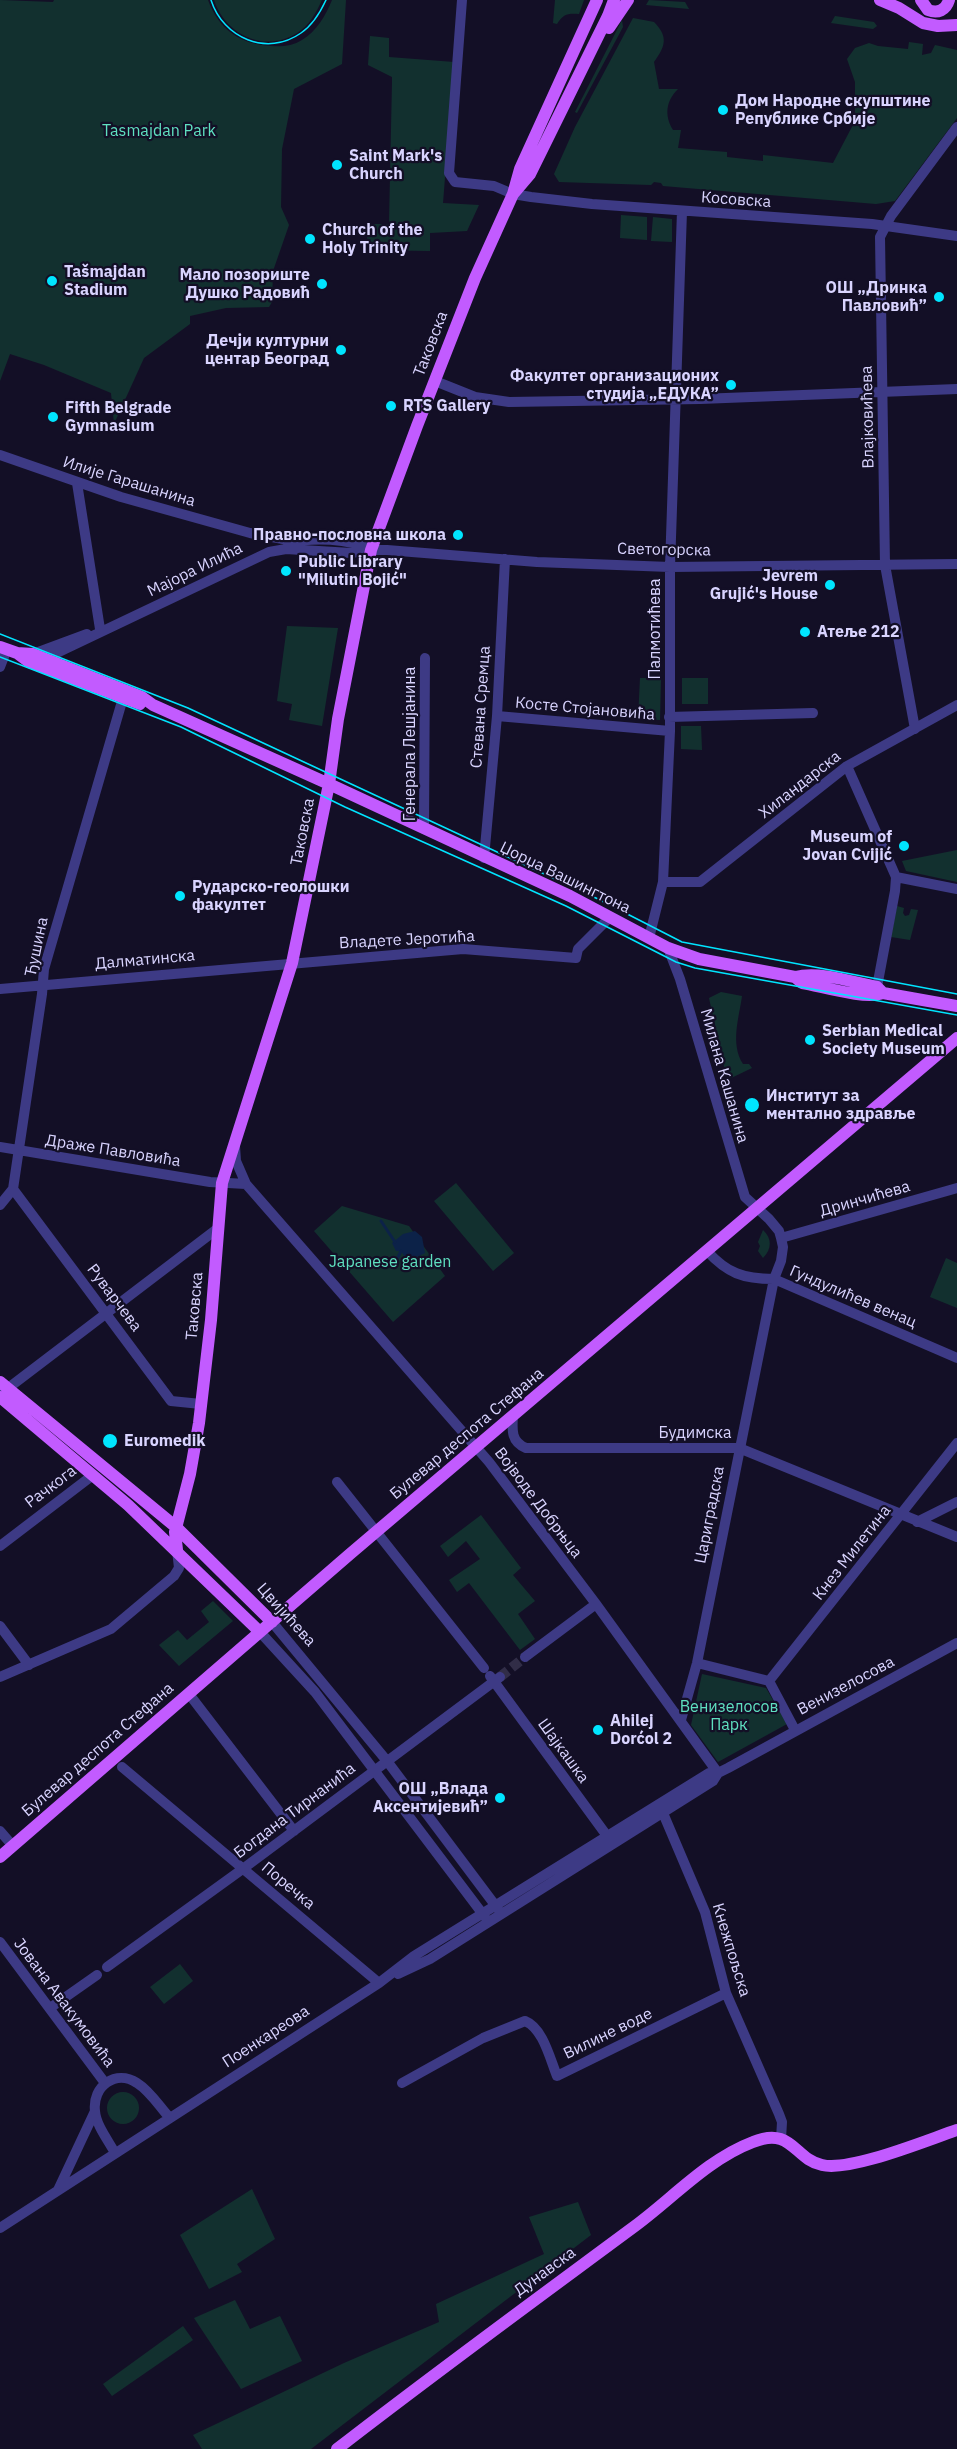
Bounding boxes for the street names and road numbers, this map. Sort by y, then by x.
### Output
street label: Косовска [700,188,772,212]
street label: Таковска [410,309,452,379]
street label: Влајковићева [858,365,878,469]
street label: Илије Гарашанина [61,453,197,511]
street label: Мајора Илића [144,539,246,601]
street label: Светогорска [617,540,711,560]
street label: Палмотићева [645,579,665,679]
street label: Стевана Сремца [467,645,495,769]
street label: Генерала Лешјанина [400,667,420,821]
street label: Косте Стојановића [514,693,656,725]
street label: Хиландарска [755,747,845,823]
street label: Таковска [287,797,319,867]
street label: Џорџа Вашингтона [497,838,633,918]
street label: Ђушина [21,915,53,979]
street label: Владете Јеротића [339,927,475,953]
street label: Далматинска [94,946,196,974]
street label: Милана Кашанина [696,1007,752,1145]
street label: Драже Павловића [44,1131,182,1171]
street label: Дринчићева [818,1177,912,1221]
street label: Руварчева [82,1261,146,1335]
street label: Гундулићев венац [787,1262,919,1332]
street label: Таковска [182,1271,208,1341]
street label: Булевар деспота Стефана [386,1364,548,1504]
street label: Будимска [658,1423,732,1443]
street label: Војводе Добрњца [490,1444,586,1562]
street label: Рачкога [22,1461,80,1513]
street label: Цариградска [691,1465,729,1565]
street label: Кнез Милетина [809,1502,895,1604]
street label: Цвијићева [253,1579,319,1651]
street label: Венизелосова [794,1652,898,1720]
street label: Булевар деспота Стефана [18,1679,178,1821]
street label: Шајкашка [533,1715,593,1787]
street label: Богдана Тирнанића [231,1759,359,1863]
street label: Поречка [257,1858,319,1914]
street label: Кнежпољска [708,1901,754,1999]
street label: Јована Авакумовића [9,1935,119,2071]
street label: Поенкареова [219,2002,313,2072]
street label: Вилине воде [560,2004,656,2064]
street label: Дунавска [510,2243,580,2301]

